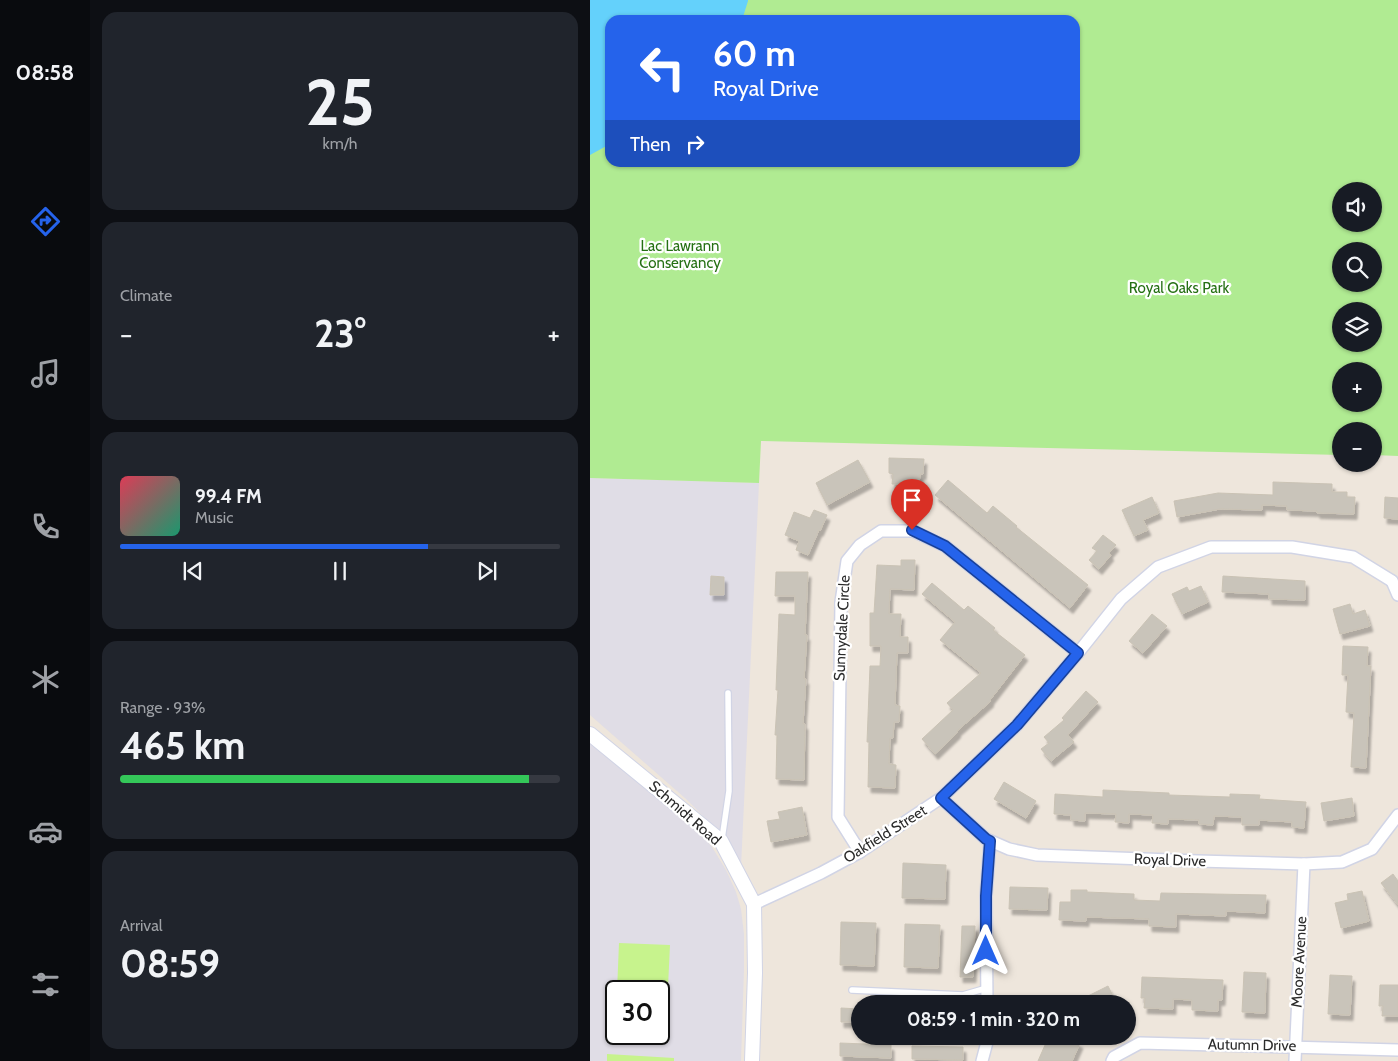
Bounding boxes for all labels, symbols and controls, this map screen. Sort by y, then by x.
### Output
text: 60 m [713,32,796,75]
icon: left [630,35,695,100]
text: 08:58 [16,59,74,86]
text: 25 [305,62,375,141]
text: Royal Drive [713,75,819,102]
icon: right [681,130,709,158]
text: Then [630,133,671,156]
text: km/h [322,134,358,153]
map controls [1332,182,1382,472]
button: sound [1332,182,1382,232]
icon: directions [28,204,63,239]
park label: Lac Lawrann Conservancy [639,237,721,272]
button: search [1332,242,1382,292]
park label: Royal Oaks Park [1129,279,1229,297]
text: Climate [120,286,172,305]
button: layers [1332,302,1382,352]
text: 23° [314,310,366,357]
text: − [120,317,132,351]
text: + [548,317,560,351]
icon: music [28,356,63,391]
button: + [1332,362,1382,412]
button: − [1332,422,1382,472]
pin [891,479,933,530]
text: 99.4 FM [195,485,262,508]
icon: arrive [898,486,926,514]
text: Music [195,508,233,527]
icon: phone [28,509,63,544]
icon: previous [179,557,207,585]
icon: pause [326,557,354,585]
icon: next [473,557,501,585]
street label: Sunnydale Circle [830,574,854,681]
icon: climate [28,662,63,697]
text: Range · 93% [120,698,206,717]
text: 465 km [120,722,245,769]
street label: Schmidt Road [645,777,725,849]
street label: Oakfield Street [840,801,930,867]
icon: car [28,814,63,849]
street label: Royal Drive [1134,850,1207,870]
street label: Moore Avenue [1288,915,1310,1008]
text: Arrival [120,916,163,935]
position arrow [959,924,1011,976]
text: 08:59 [120,940,220,987]
icon: filters [28,967,63,1002]
speed limit sign: 30 [605,980,670,1045]
text: 08:59 · 1 min · 320 m [907,1008,1080,1031]
street label: Autumn Drive [1208,1035,1297,1055]

